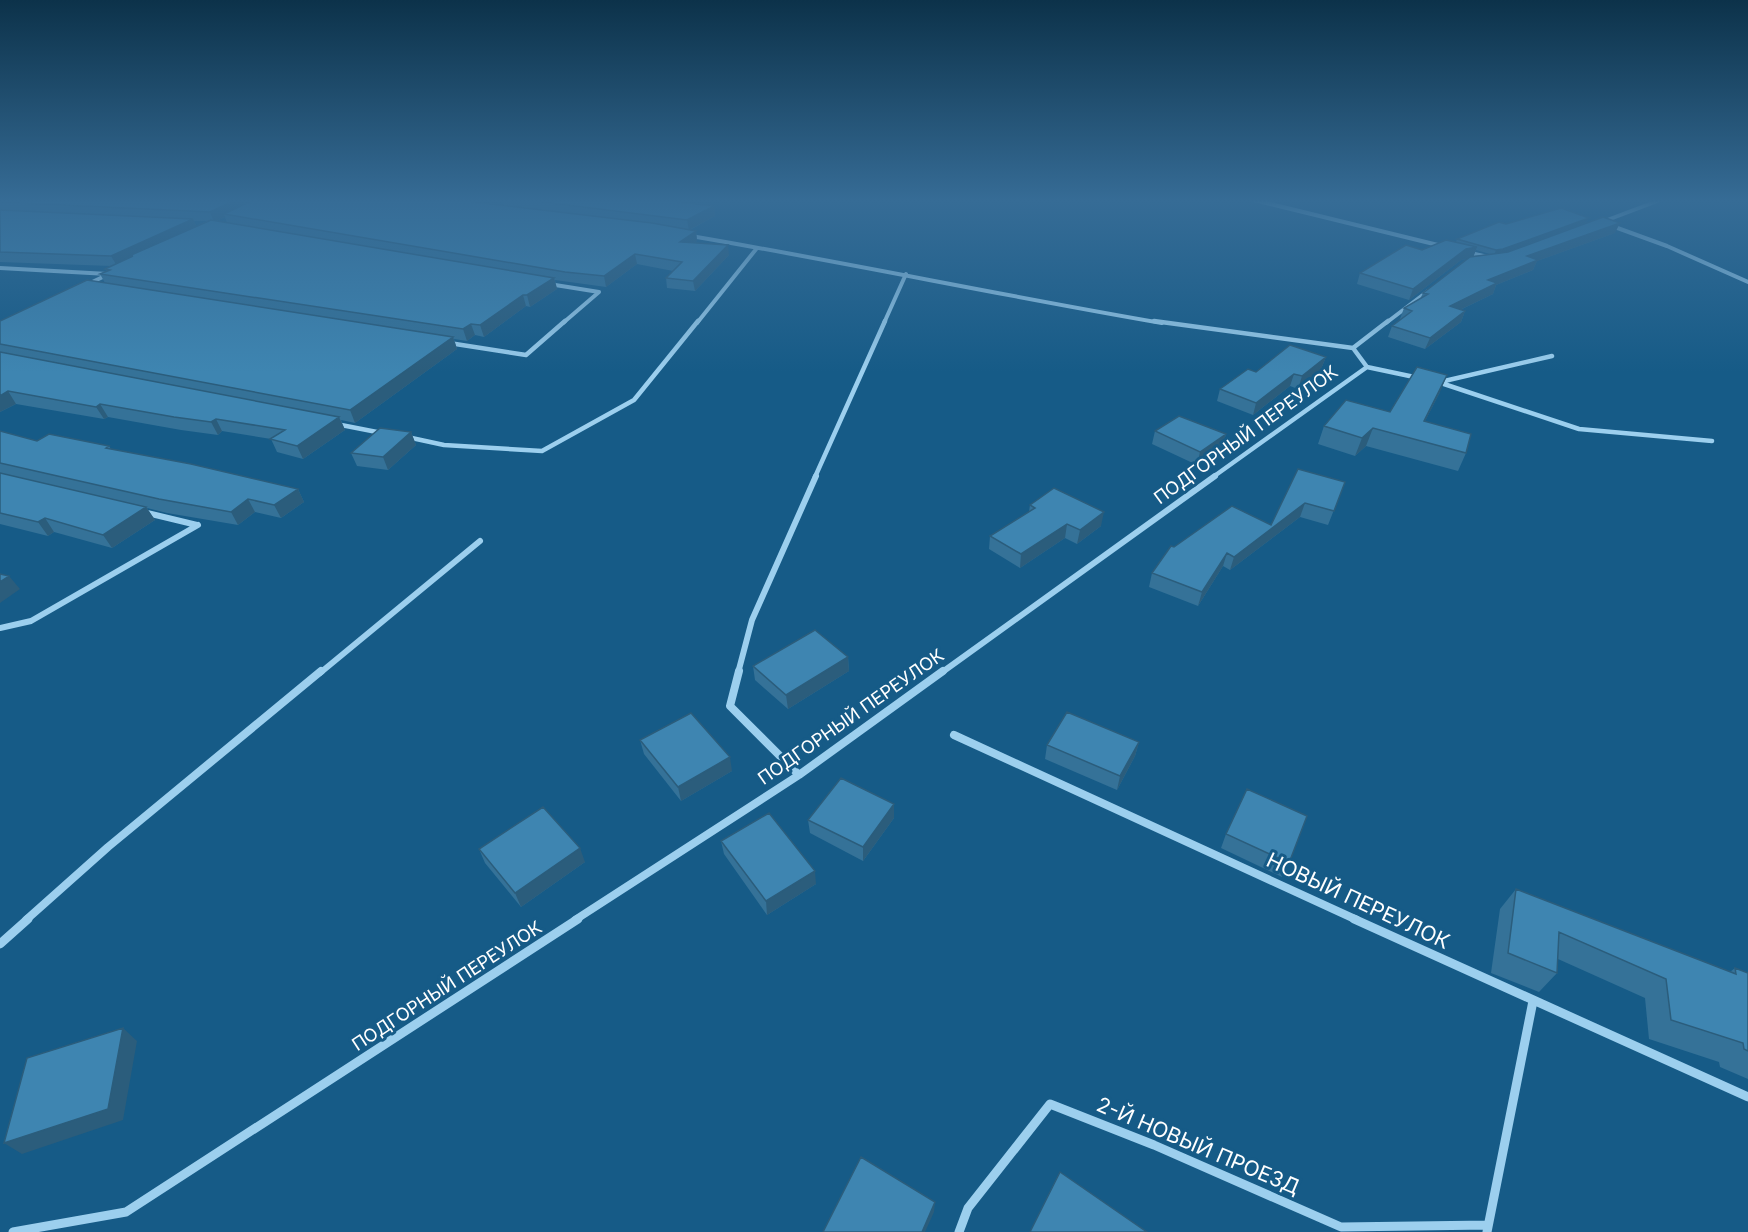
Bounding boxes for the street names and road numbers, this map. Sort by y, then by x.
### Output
street label: ПОДГОРНЫЙ ПЕРЕУЛОК [1149,360,1342,508]
street label: ПОДГОРНЫЙ ПЕРЕУЛОК [753,643,948,789]
street label: НОВЫЙ ПЕРЕУЛОК [1263,846,1454,954]
street label: ПОДГОРНЫЙ ПЕРЕУЛОК [347,915,546,1055]
street label: 2-Й НОВЫЙ ПРОЕЗД [1093,1091,1304,1200]

